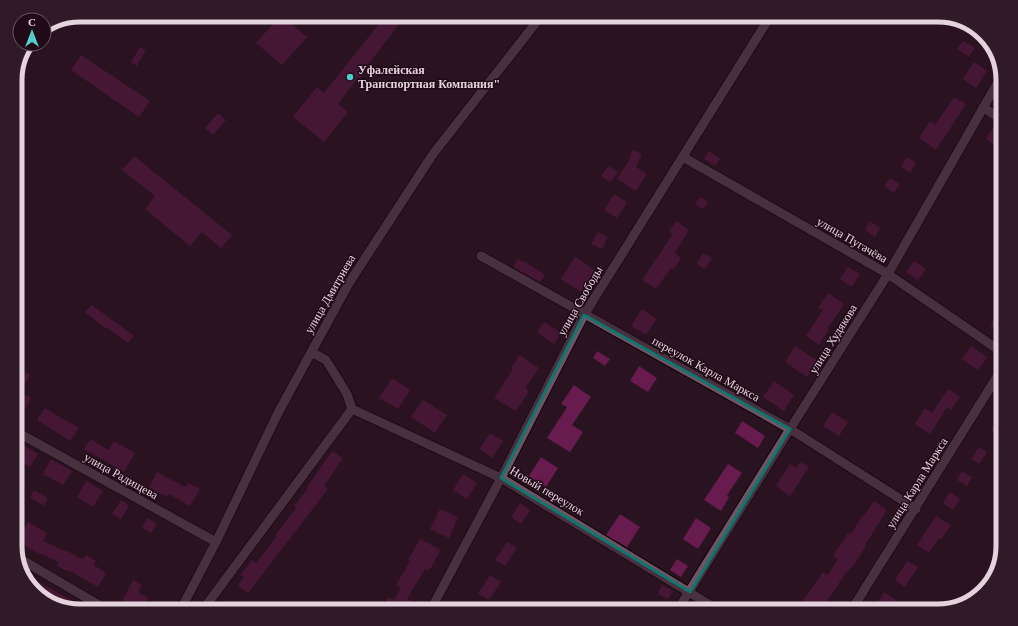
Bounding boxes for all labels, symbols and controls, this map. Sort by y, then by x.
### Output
north arrow [12,12,52,52]
text: С [28,16,36,28]
place label: Уфалейская Транспортная Компания" [358,63,500,91]
marker: Уфалейская Транспортная Компания" [345,72,355,82]
street label: улица Пугачёва [814,214,890,266]
street label: улица Дмитриева [302,251,359,336]
street label: улица Свободы [554,264,606,338]
street label: улица Худякова [806,301,860,376]
street label: переулок Карла Маркса [650,334,763,405]
street label: улица Карла Маркса [883,435,951,531]
street label: улица Радищева [82,450,161,502]
street label: Новый переулок [507,463,587,519]

